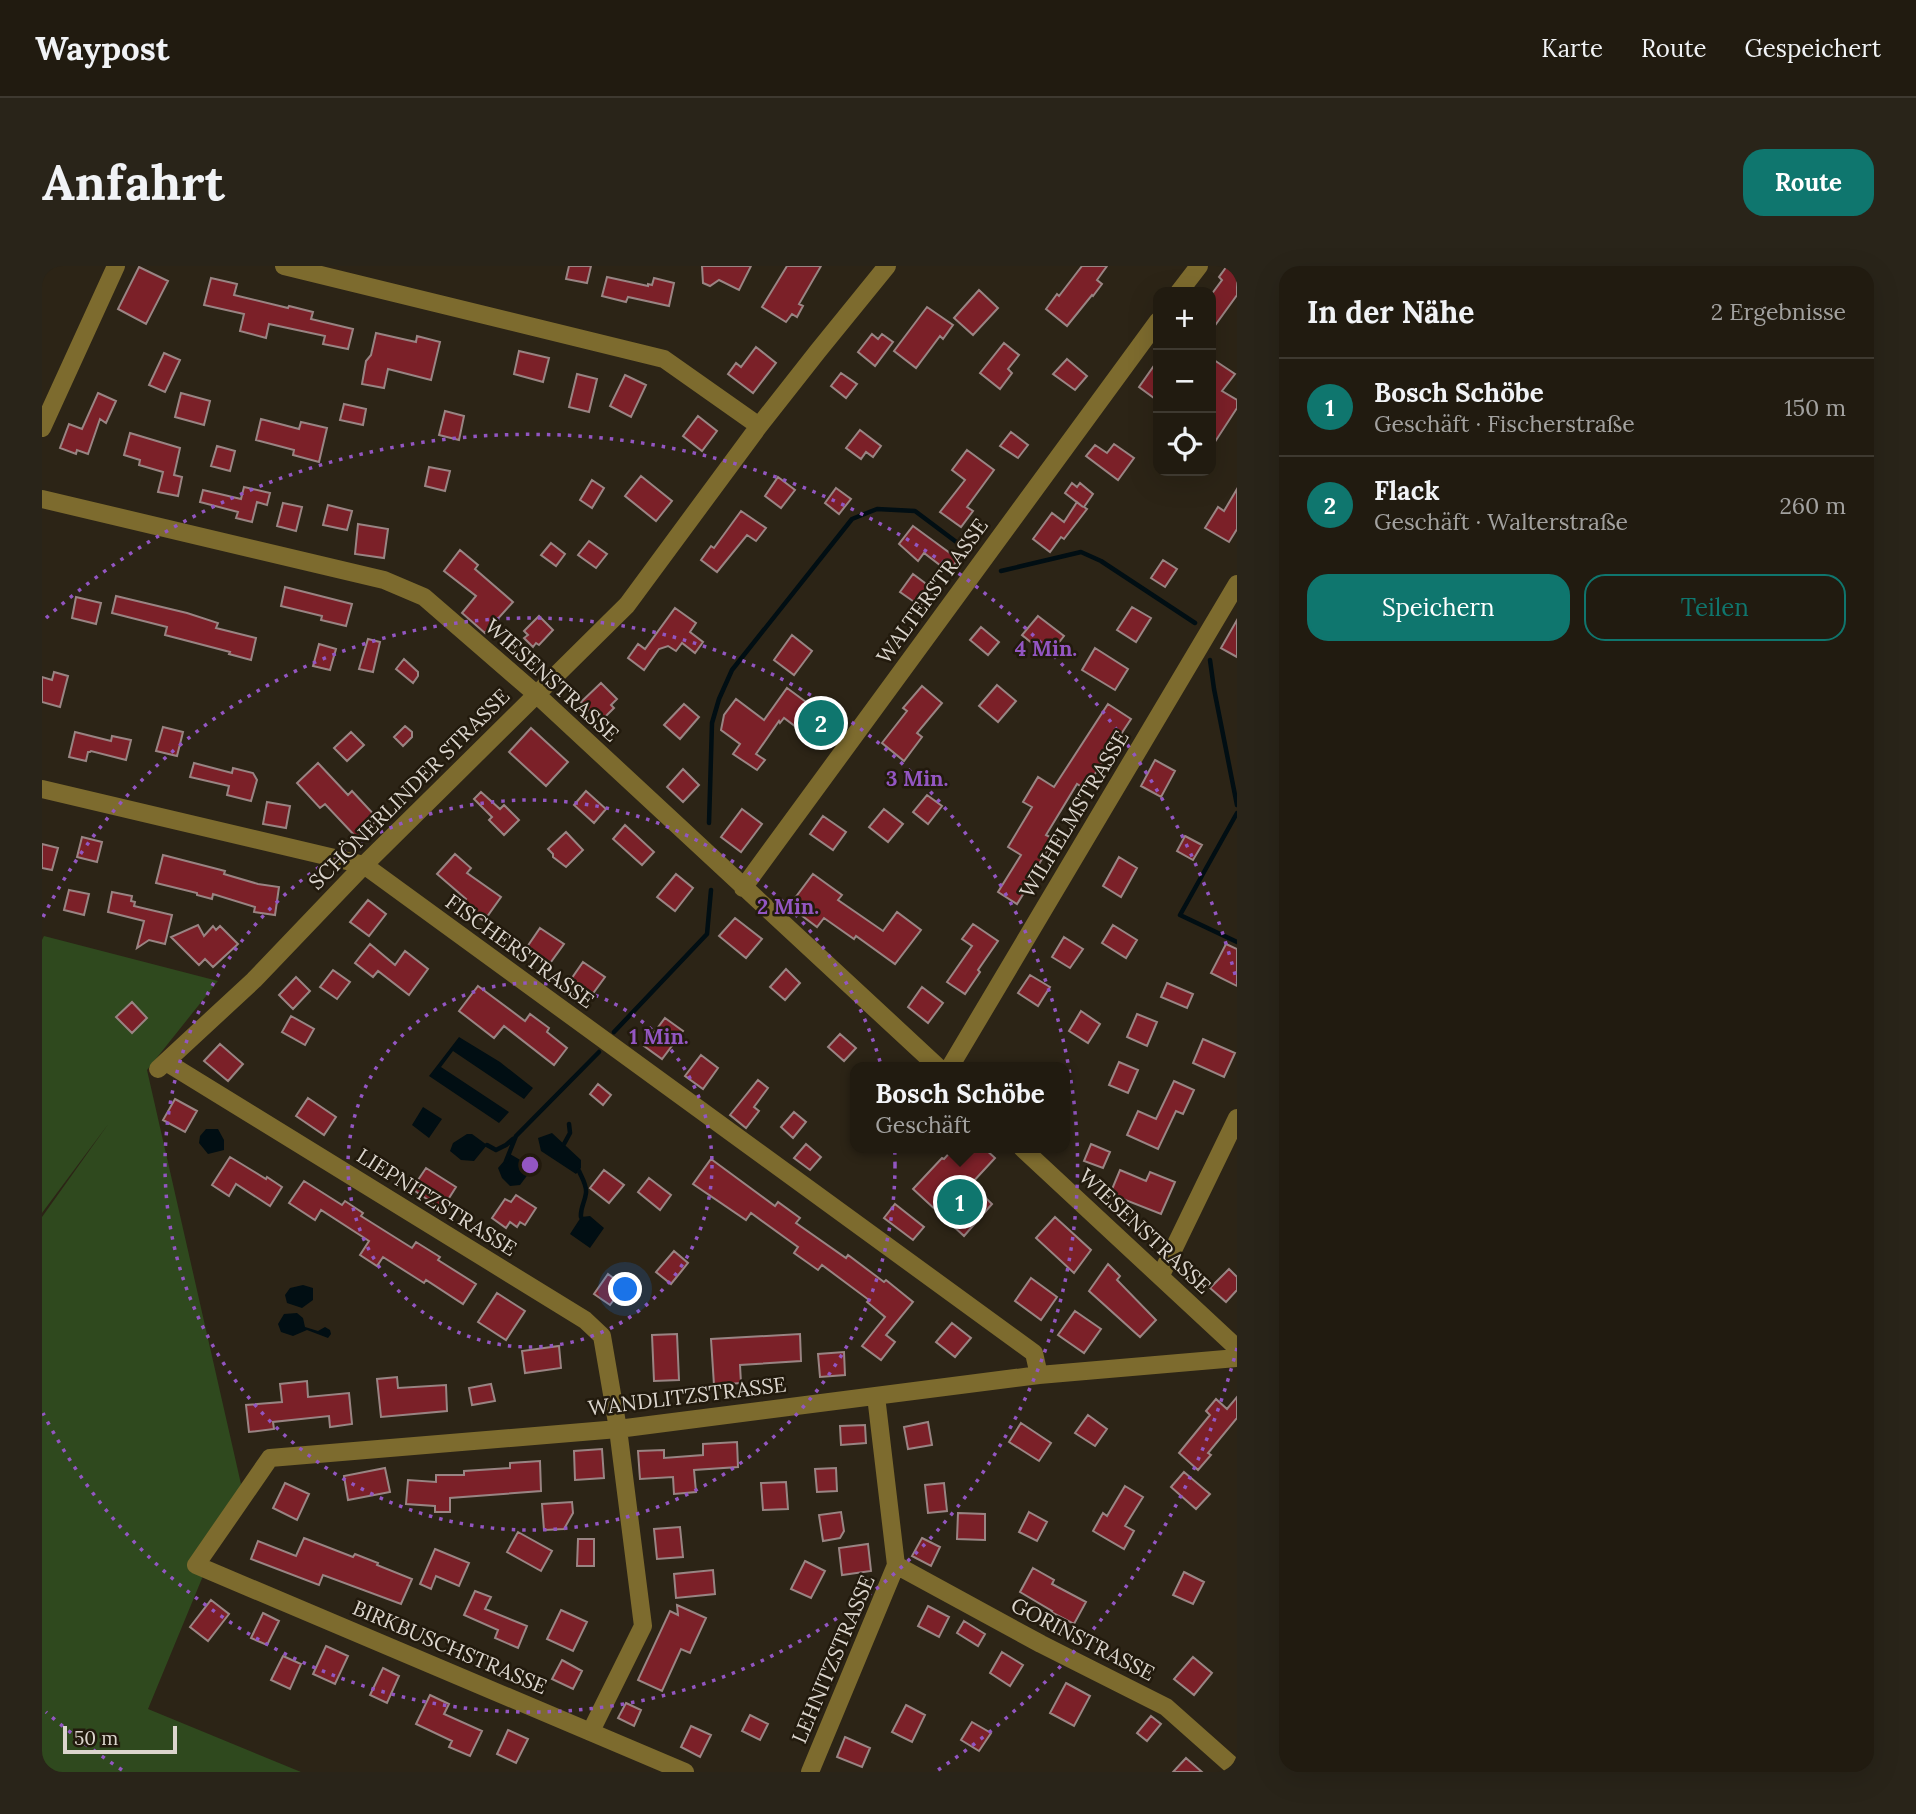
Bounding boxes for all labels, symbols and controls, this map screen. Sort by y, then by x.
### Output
text: Waypost [35,27,169,69]
text: Karte [1541,33,1603,64]
text: Route [1641,33,1707,64]
text: Gespeichert [1745,33,1881,64]
button: Route [1743,149,1874,216]
text: Anfahrt [42,151,225,213]
map controls [1153,287,1216,476]
button: + [1153,287,1216,350]
text: In der Nähe [1307,293,1475,331]
text: 2 Ergebnisse [1711,297,1846,326]
button: − [1153,350,1216,413]
text: Bosch Schöbe [1374,376,1544,409]
text: 1 [1325,393,1335,422]
text: 150 m [1784,393,1846,422]
text: Geschäft · Fischerstraße [1374,409,1635,438]
button: locate [1153,413,1216,476]
text: Flack [1374,474,1440,507]
text: 2 [1324,491,1336,520]
text: 260 m [1779,491,1846,520]
text: Geschäft · Walterstraße [1374,507,1628,536]
street label: WALTERSTRASSE [870,513,994,669]
button: Speichern [1307,574,1570,641]
button: Teilen [1584,574,1846,641]
street label: WIESENSTRASSE [479,613,625,747]
text: 4 Min. [1015,635,1077,662]
street label: SCHÖNERLINDER STRASSE [303,683,515,895]
pin: 2 [798,697,844,749]
street label: WILHELMSTRASSE [1013,725,1135,903]
text: 3 Min. [886,765,948,792]
street label: FISCHERSTRASSE [440,888,600,1014]
text: 2 Min. [757,893,819,920]
text: 1 Min. [629,1023,689,1050]
popup [850,1062,1070,1153]
text: Bosch Schöbe [875,1077,1045,1110]
text: Geschäft [875,1110,971,1139]
street label: LIEPNITZSTRASSE [352,1142,522,1262]
centre of rings [518,1153,542,1177]
street label: WIESENSTRASSE [1073,1163,1217,1299]
pin: 1 [937,1176,983,1228]
your location [608,1272,642,1306]
street label: WANDLITZSTRASSE [586,1370,788,1422]
street label: LEHNITZSTRASSE [785,1571,881,1747]
street label: GORINSTRASSE [1006,1591,1160,1687]
street label: BIRKBUSCHSTRASSE [349,1594,551,1700]
scale bar [63,1723,177,1755]
text: 50 m [74,1726,118,1750]

